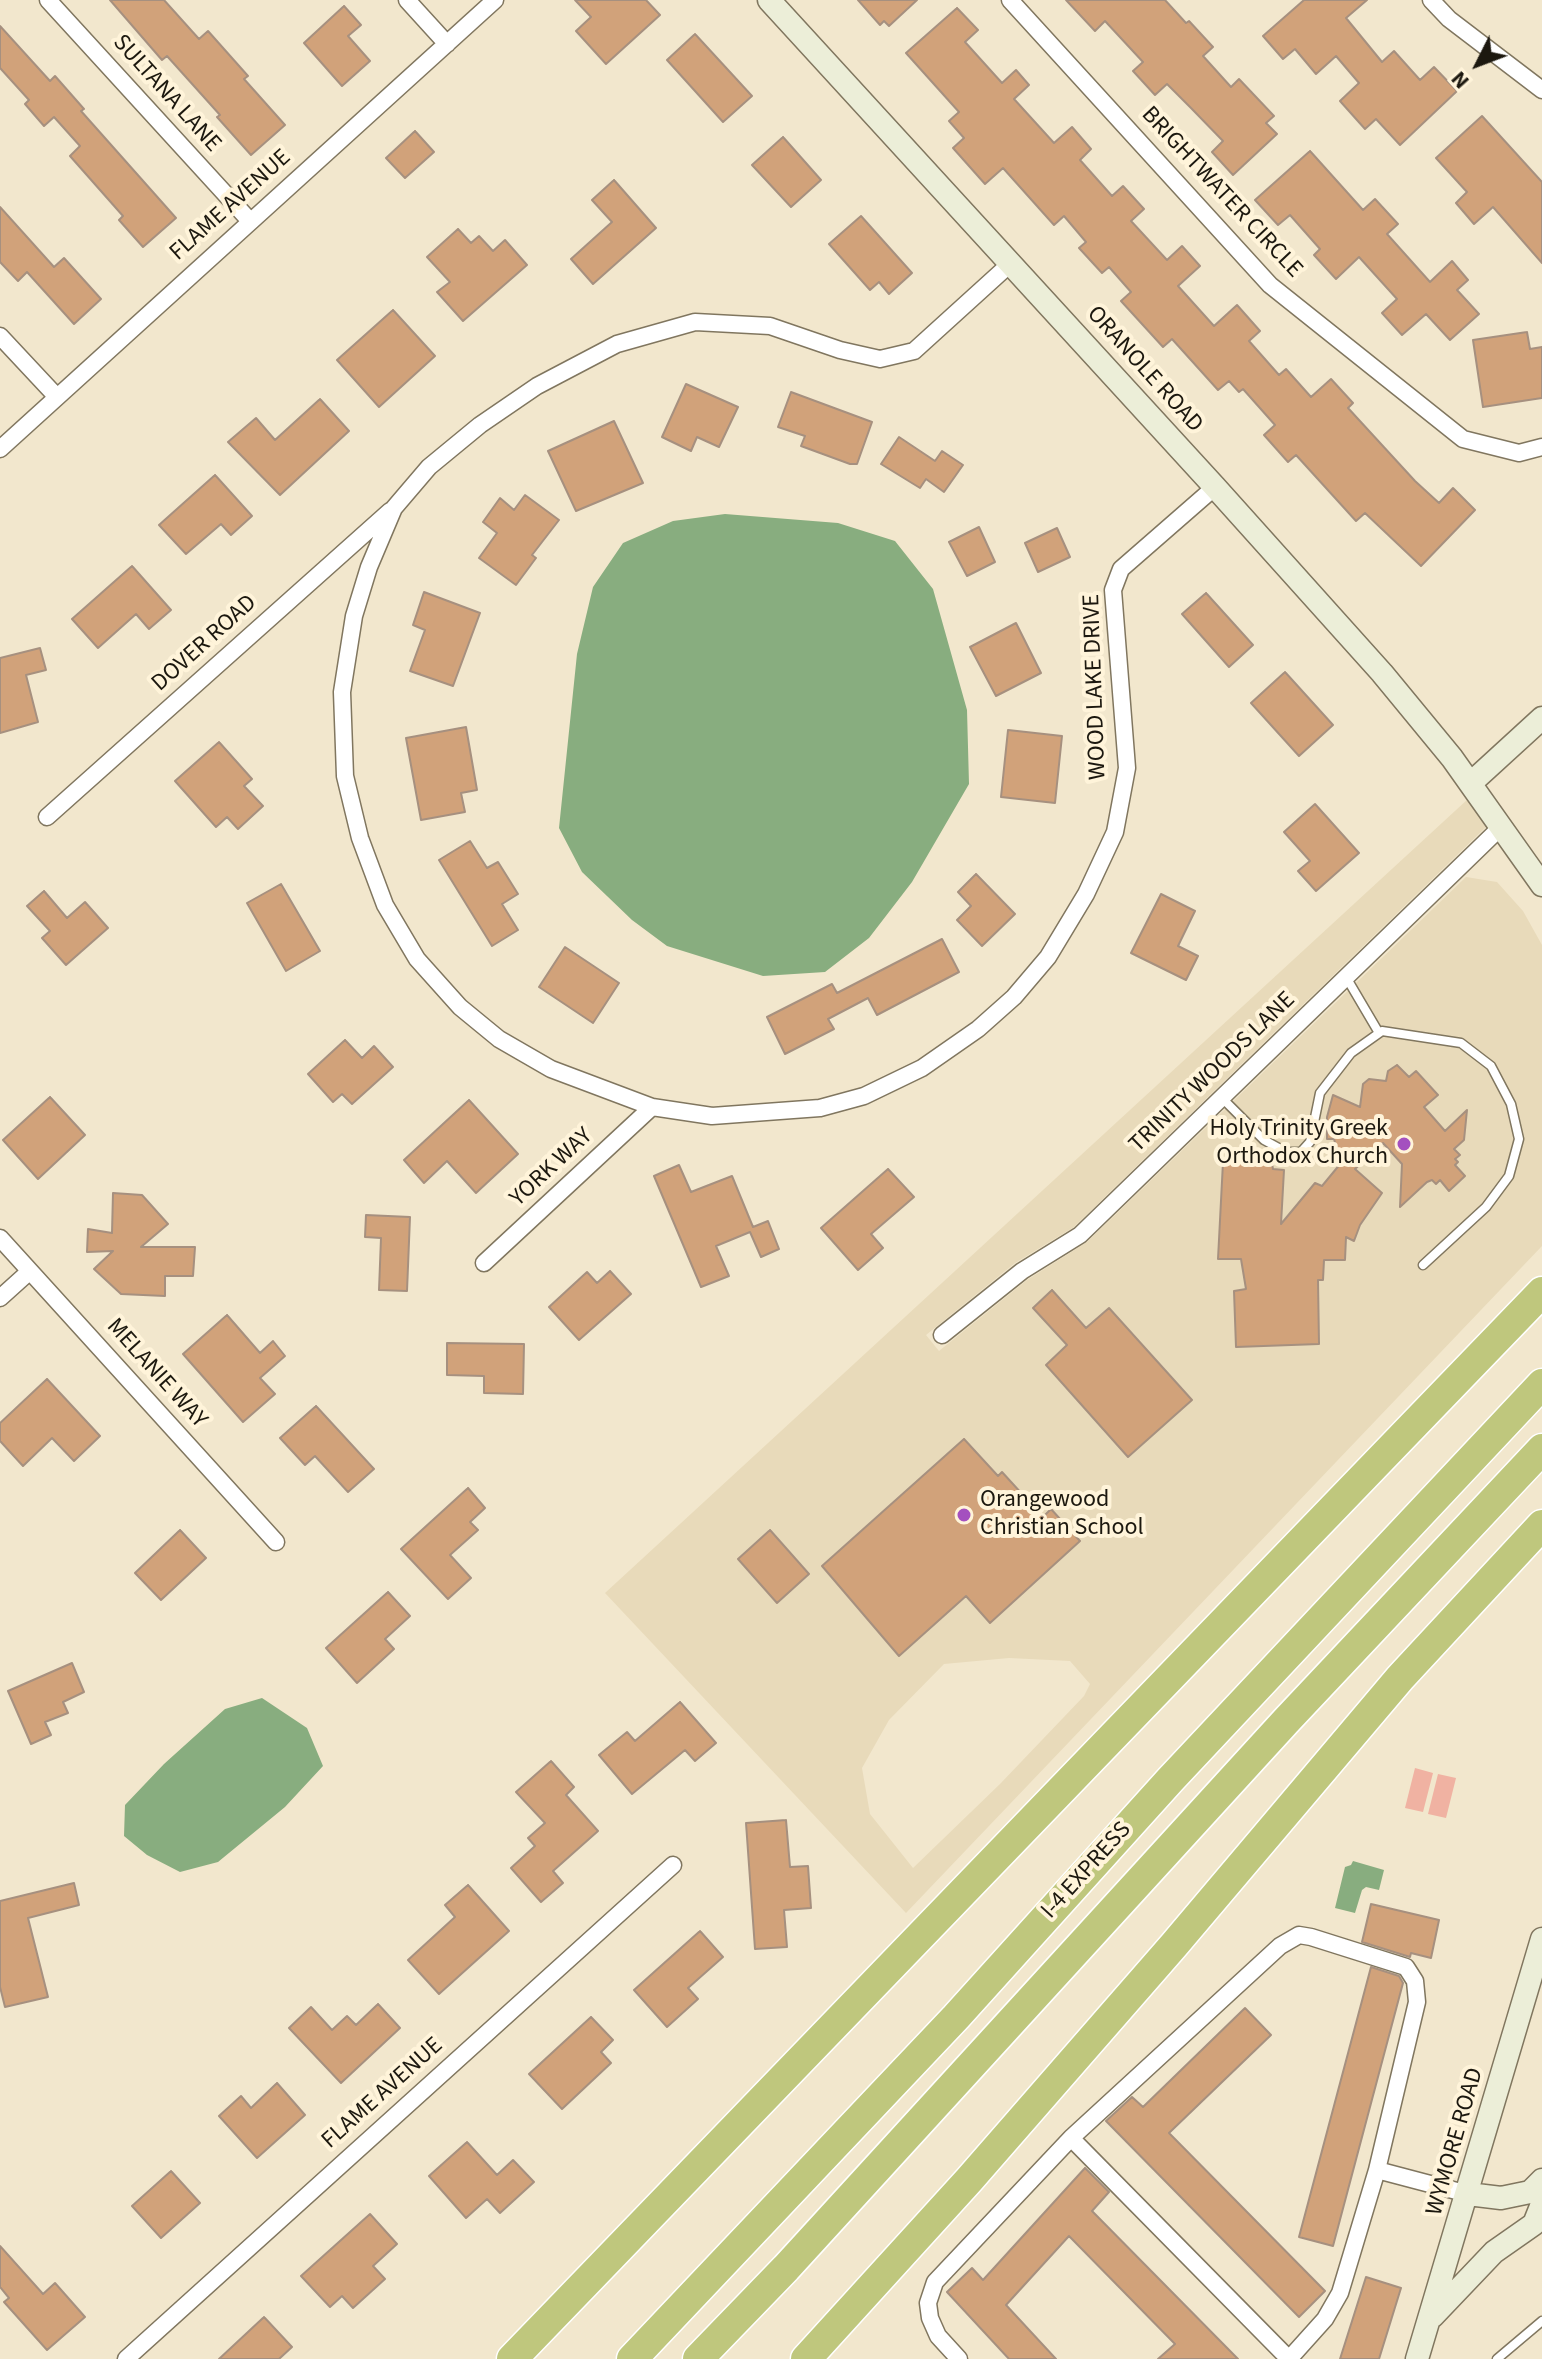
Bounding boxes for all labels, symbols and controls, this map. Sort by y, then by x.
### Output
north arrow [1438,24,1518,104]
street label: SULTANA LANE [106,29,226,159]
text: N [1443,64,1477,96]
street label: BRIGHTWATER CIRCLE [1134,101,1308,285]
street label: FLAME AVENUE [165,144,297,268]
street label: ORANOLE ROAD [1080,301,1208,439]
street label: DOVER ROAD [147,589,263,699]
street label: WOOD LAKE DRIVE [1078,594,1114,780]
street label: TRINITY WOODS LANE [1124,986,1302,1160]
place label: Holy Trinity Greek Orthodox Church [1209,1116,1388,1172]
street label: YORK WAY [505,1123,599,1213]
marker: Holy Trinity Greek Orthodox Church [1395,1135,1413,1153]
street label: MELANIE WAY [99,1313,213,1435]
place label: Orangewood Christian School [980,1487,1144,1543]
marker: Orangewood Christian School [955,1506,973,1524]
street label: I-4 EXPRESS [1036,1817,1138,1925]
street label: FLAME AVENUE [317,2032,449,2156]
street label: WYMORE ROAD [1421,2065,1491,2219]

